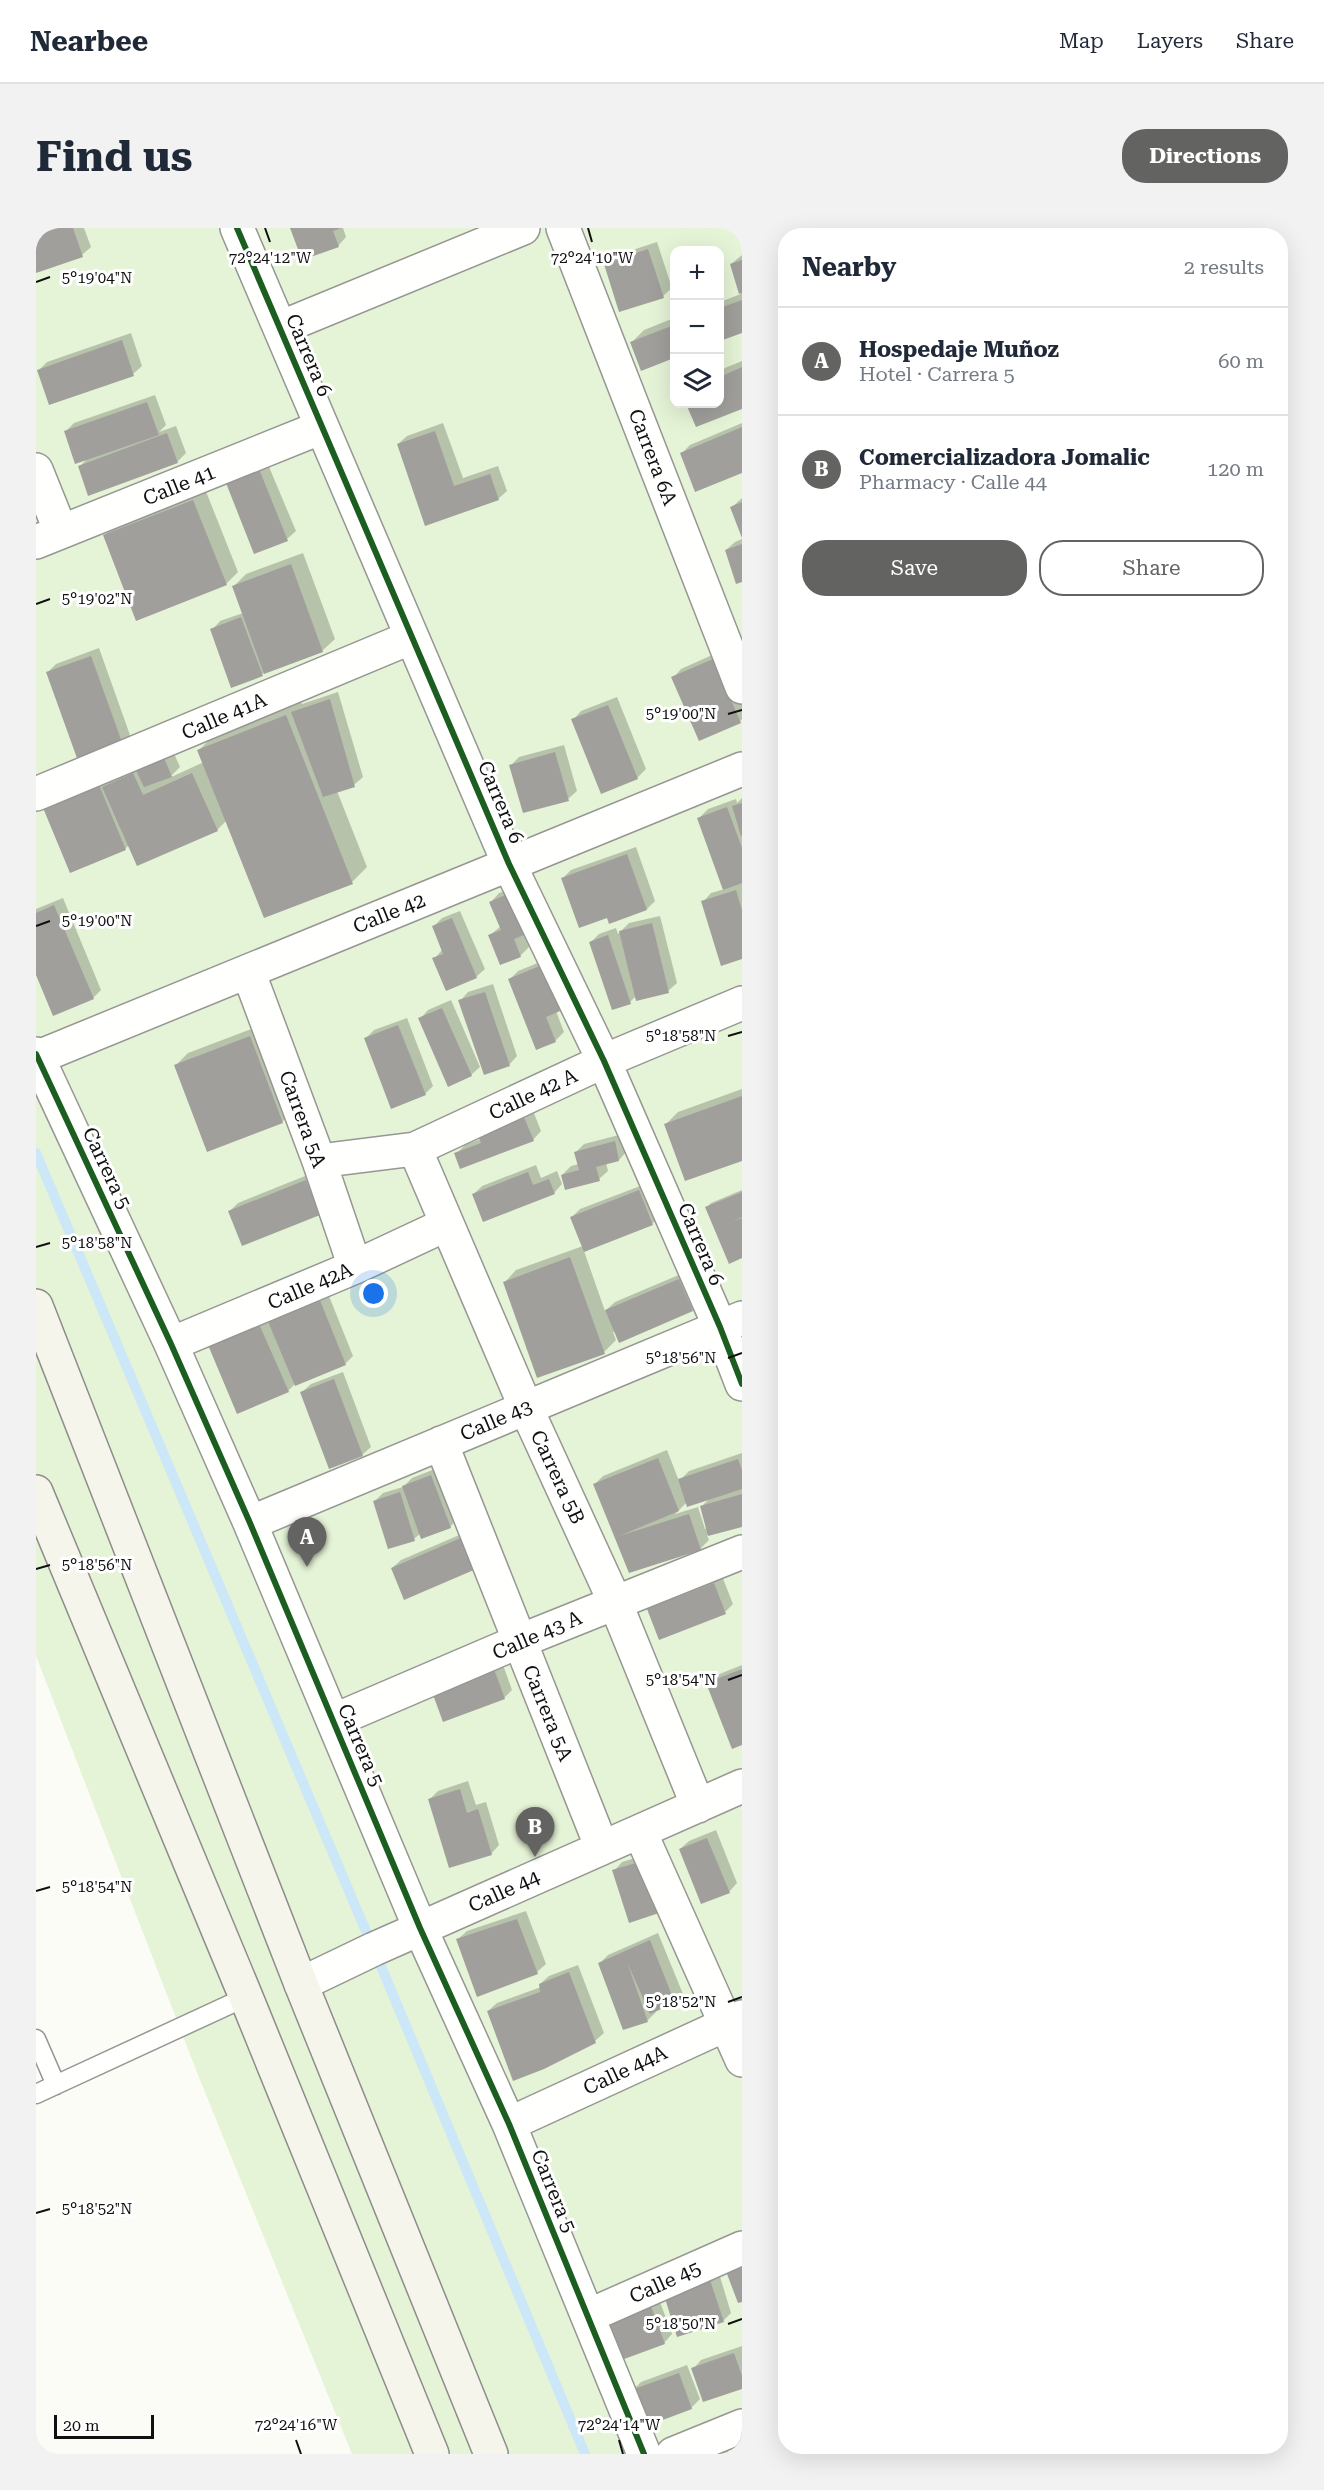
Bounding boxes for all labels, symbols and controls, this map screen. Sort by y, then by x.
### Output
text: Nearbee [30,25,148,58]
text: Map [1059,29,1104,53]
text: Layers [1137,29,1203,53]
text: Share [1236,29,1294,53]
button: Directions [1122,129,1288,183]
text: Find us [36,132,193,181]
map controls [670,246,724,408]
button: + [670,246,724,300]
text: 72°24'12"W [229,249,312,267]
text: 72°24'10"W [551,249,634,267]
text: Nearby [802,252,896,282]
text: 2 results [1184,255,1264,279]
text: 5°19'04"N [62,269,132,287]
button: − [670,300,724,354]
street label: Carrera 6 [281,310,337,400]
text: Hospedaje Muñoz [859,337,1059,362]
text: A [814,349,829,373]
text: 60 m [1218,349,1264,373]
button: layers [670,354,724,408]
text: Hotel · Carrera 5 [859,362,1015,386]
street label: Carrera 6A [624,405,682,509]
text: Comercializadora Jomalic [859,445,1150,470]
text: B [814,457,829,481]
text: 120 m [1207,457,1264,481]
street label: Calle 41 [139,460,219,510]
text: Pharmacy · Calle 44 [859,470,1047,494]
button: Save [802,540,1027,596]
button: Share [1039,540,1264,596]
text: 5°19'02"N [62,590,132,608]
street label: Calle 41A [178,687,270,745]
text: 5°19'00"N [646,705,716,723]
street label: Carrera 6 [473,757,529,847]
street label: Calle 42 [349,888,429,938]
text: 5°19'00"N [62,912,132,930]
text: 5°18'58"N [646,1027,716,1045]
street label: Calle 42 A [485,1063,581,1125]
street label: Carrera 5A [274,1067,332,1171]
street label: Carrera 5 [78,1123,136,1213]
street label: Carrera 6 [673,1199,729,1289]
text: 5°18'58"N [62,1234,132,1252]
street label: Calle 42A [264,1257,356,1315]
your location [359,1279,388,1308]
text: 5°18'56"N [646,1349,716,1367]
street label: Calle 43 [456,1394,536,1446]
street label: Carrera 5B [526,1426,590,1528]
pin: A [288,1518,326,1567]
text: 5°18'56"N [62,1556,132,1574]
street label: Calle 43 A [489,1605,585,1665]
street label: Carrera 5A [518,1661,578,1765]
text: 5°18'54"N [646,1671,716,1689]
street label: Carrera 5 [333,1700,389,1790]
pin: B [516,1808,554,1857]
street label: Calle 44 [464,1864,544,1917]
text: 5°18'54"N [62,1878,132,1896]
text: 5°18'52"N [646,1993,716,2011]
street label: Calle 44A [579,2040,671,2100]
street label: Carrera 5 [526,2146,582,2236]
text: 5°18'52"N [62,2200,132,2218]
street label: Calle 45 [625,2256,705,2308]
text: 5°18'50"N [646,2315,716,2333]
scale bar [54,2412,154,2440]
text: 20 m [63,2416,100,2435]
text: 72°24'16"W [255,2416,338,2434]
text: 72°24'14"W [578,2416,661,2434]

